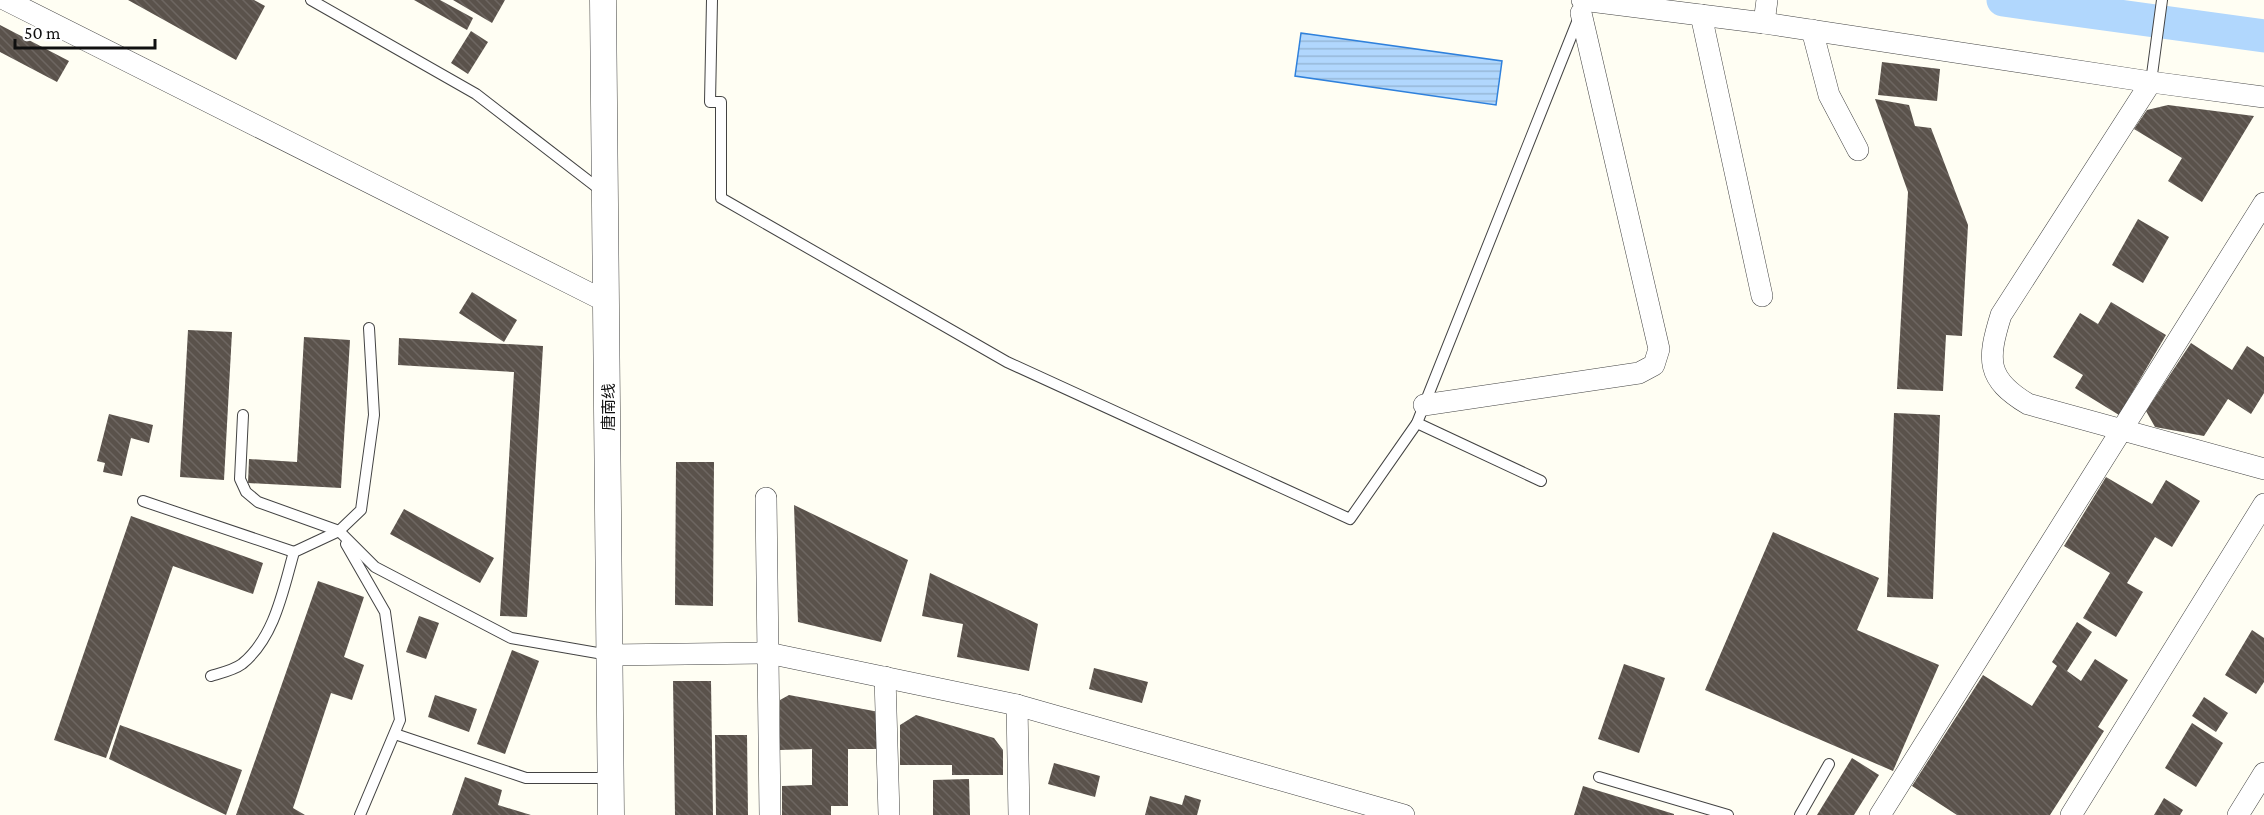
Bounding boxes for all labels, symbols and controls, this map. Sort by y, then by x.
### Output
scale bar [15,12,154,50]
text: 50 m [24,23,61,43]
street label: 唐南线 [600,383,617,431]

